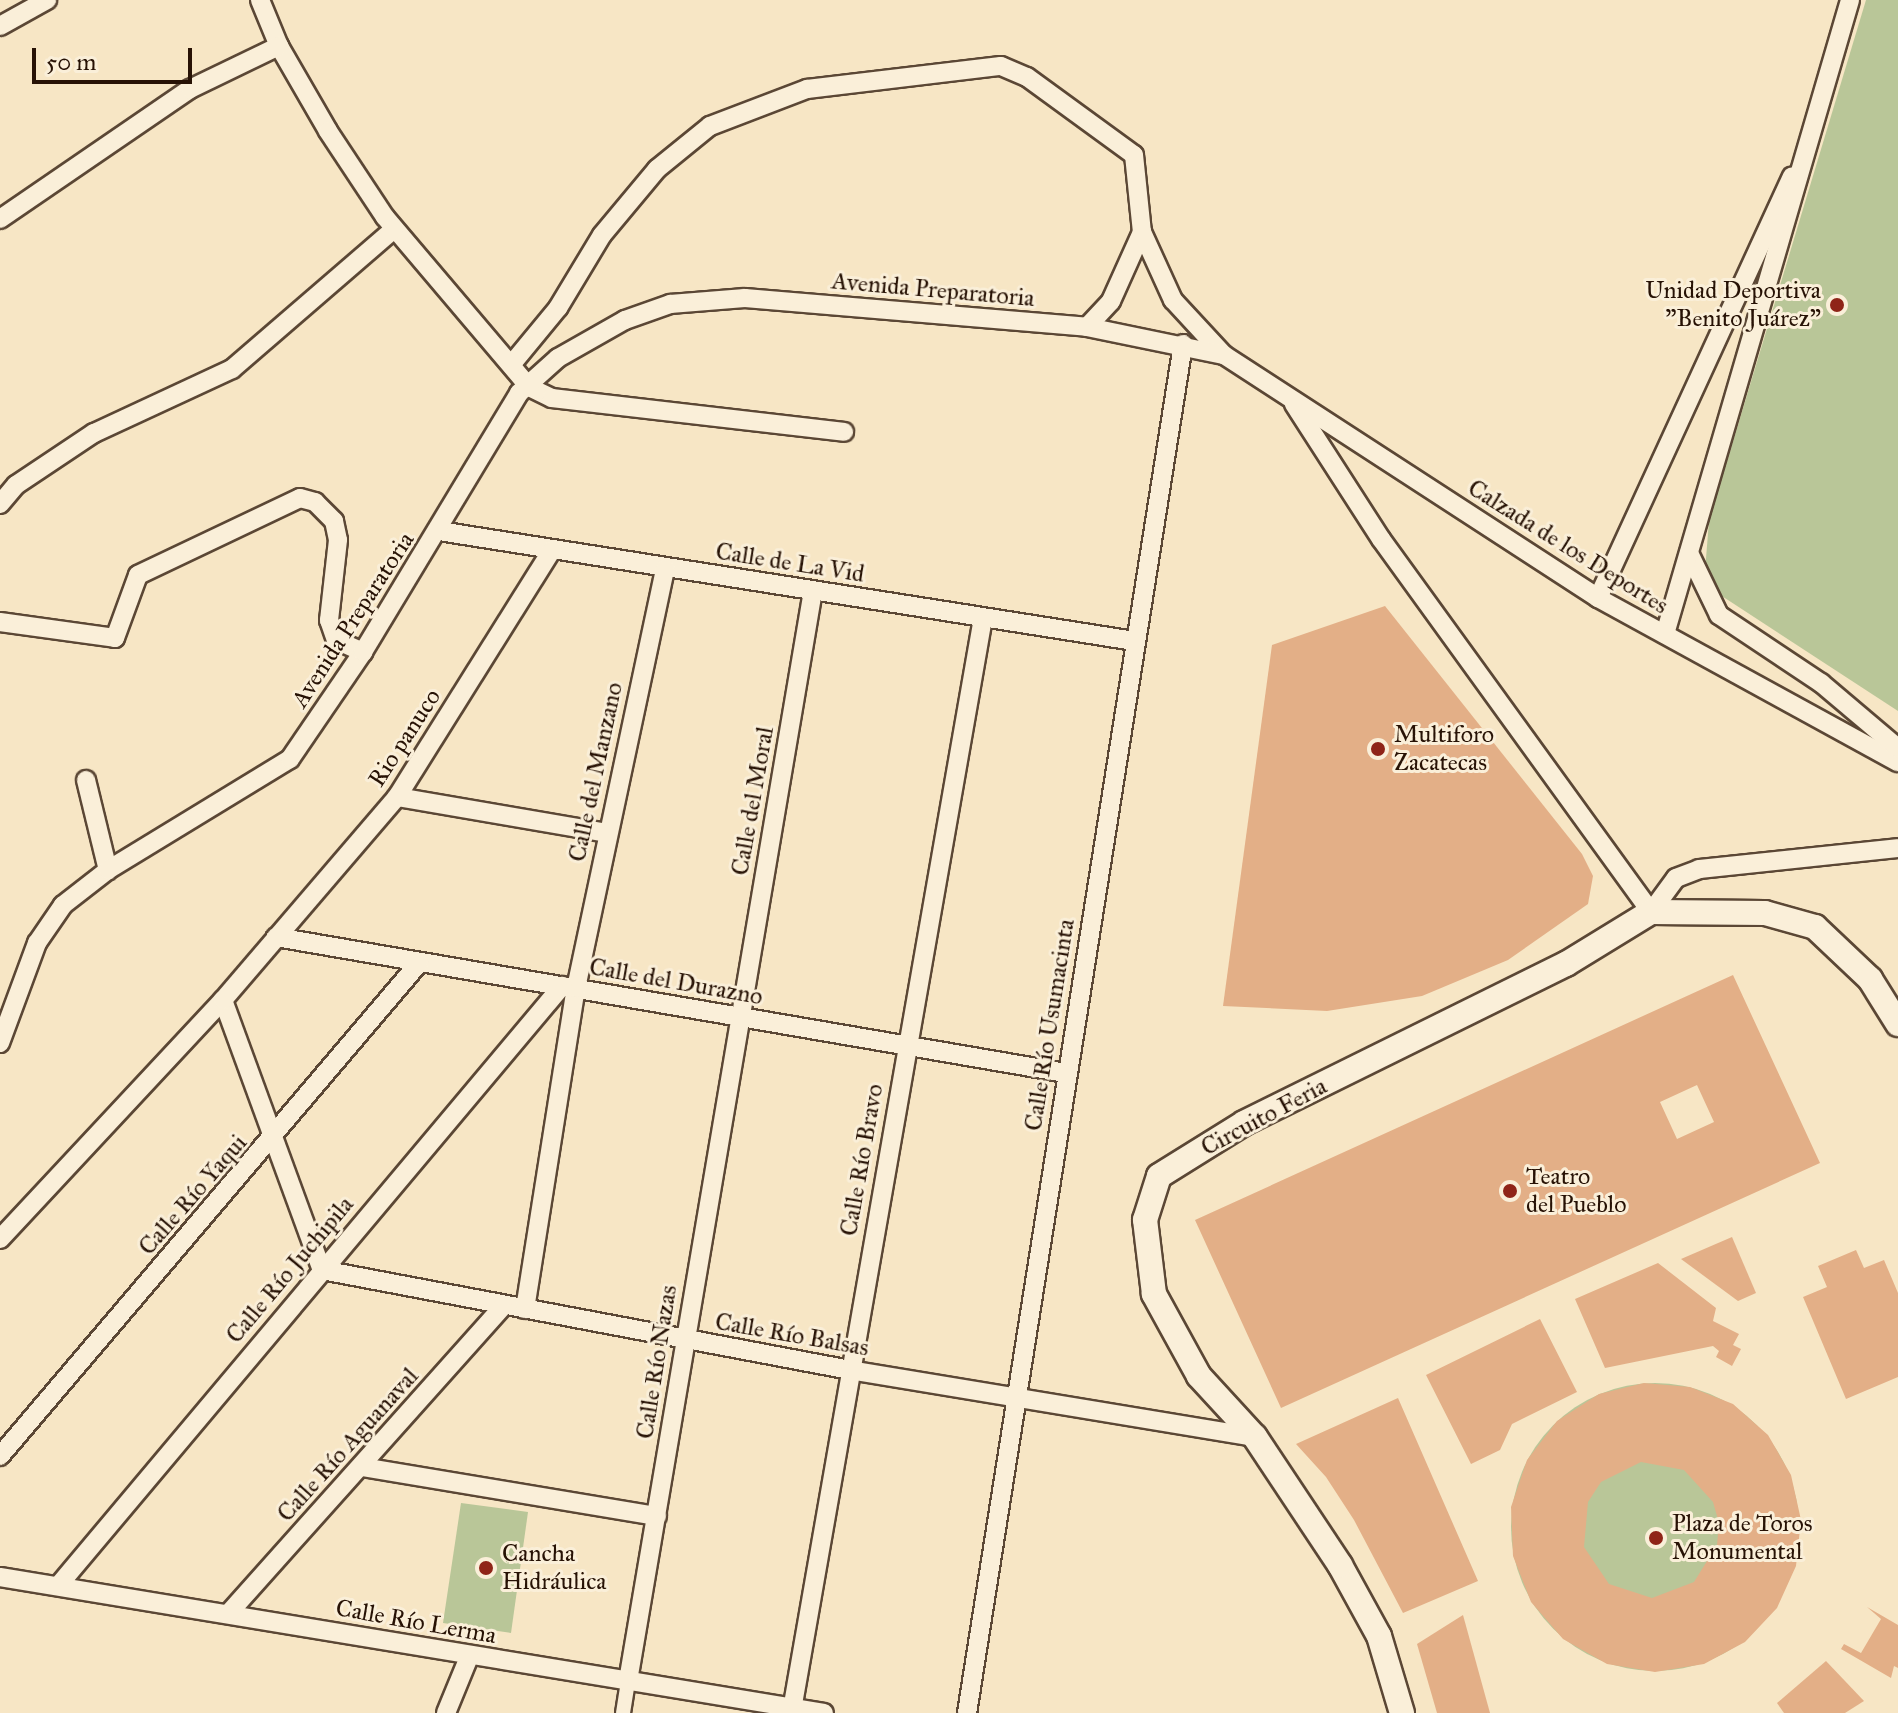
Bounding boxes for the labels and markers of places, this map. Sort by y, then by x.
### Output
place label: Unidad Deportiva "Benito Juárez" [1645,277,1821,333]
marker: Unidad Deportiva "Benito Juárez" [1828,296,1846,314]
place label: Multiforo Zacatecas [1394,721,1494,777]
marker: Multiforo Zacatecas [1369,740,1387,758]
place label: Teatro del Pueblo [1526,1163,1626,1219]
marker: Teatro del Pueblo [1501,1182,1519,1200]
place label: Plaza de Toros Monumental [1672,1510,1813,1566]
marker: Plaza de Toros Monumental [1647,1529,1665,1547]
place label: Cancha Hidráulica [502,1540,606,1596]
marker: Cancha Hidráulica [477,1559,495,1577]

